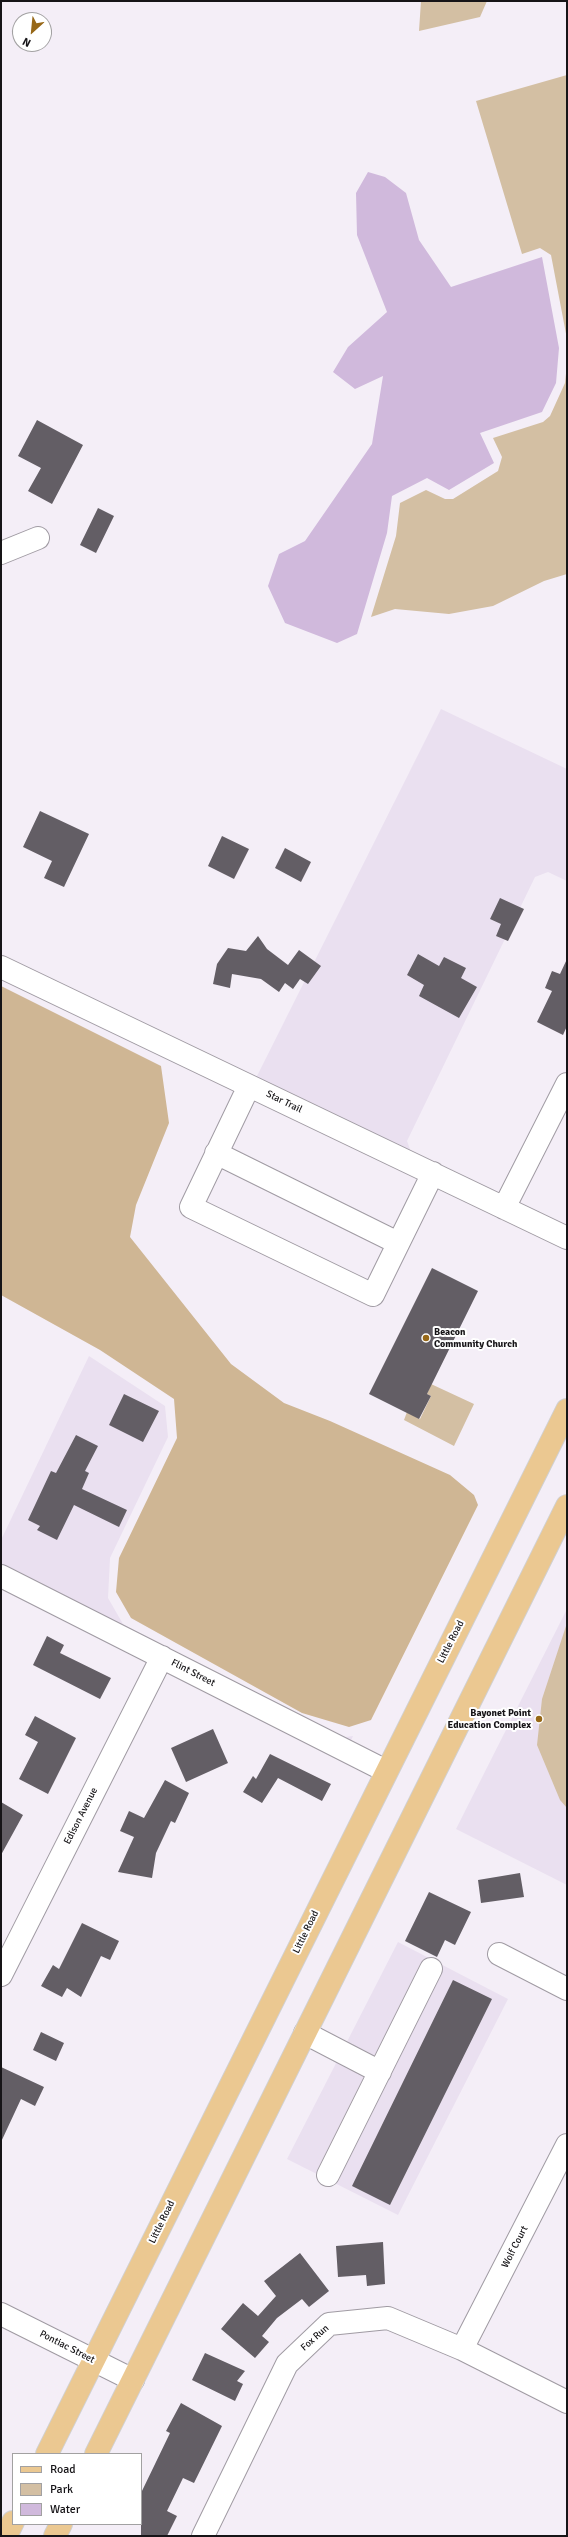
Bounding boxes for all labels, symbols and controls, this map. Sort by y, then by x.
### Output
north arrow [12,12,52,52]
text: N [20,35,33,50]
street label: Star Trail [264,1088,304,1116]
place label: Beacon Community Church [434,1326,517,1350]
marker: Beacon Community Church [421,1333,431,1343]
street label: Little Road [435,1619,467,1665]
street label: Flint Street [169,1657,217,1689]
place label: Bayonet Point Education Complex [448,1707,531,1730]
marker: Bayonet Point Education Complex [534,1714,544,1724]
street label: Edison Avenue [62,1786,100,1846]
street label: Little Road [290,1909,322,1955]
street label: Little Road [146,2199,178,2245]
street label: Wolf Court [499,2224,531,2270]
street label: Fox Run [299,2322,331,2354]
street label: Pontiac Street [37,2328,97,2366]
legend [12,2453,142,2525]
text: Road [50,2462,76,2477]
text: Park [50,2482,73,2497]
text: Water [50,2502,80,2517]

